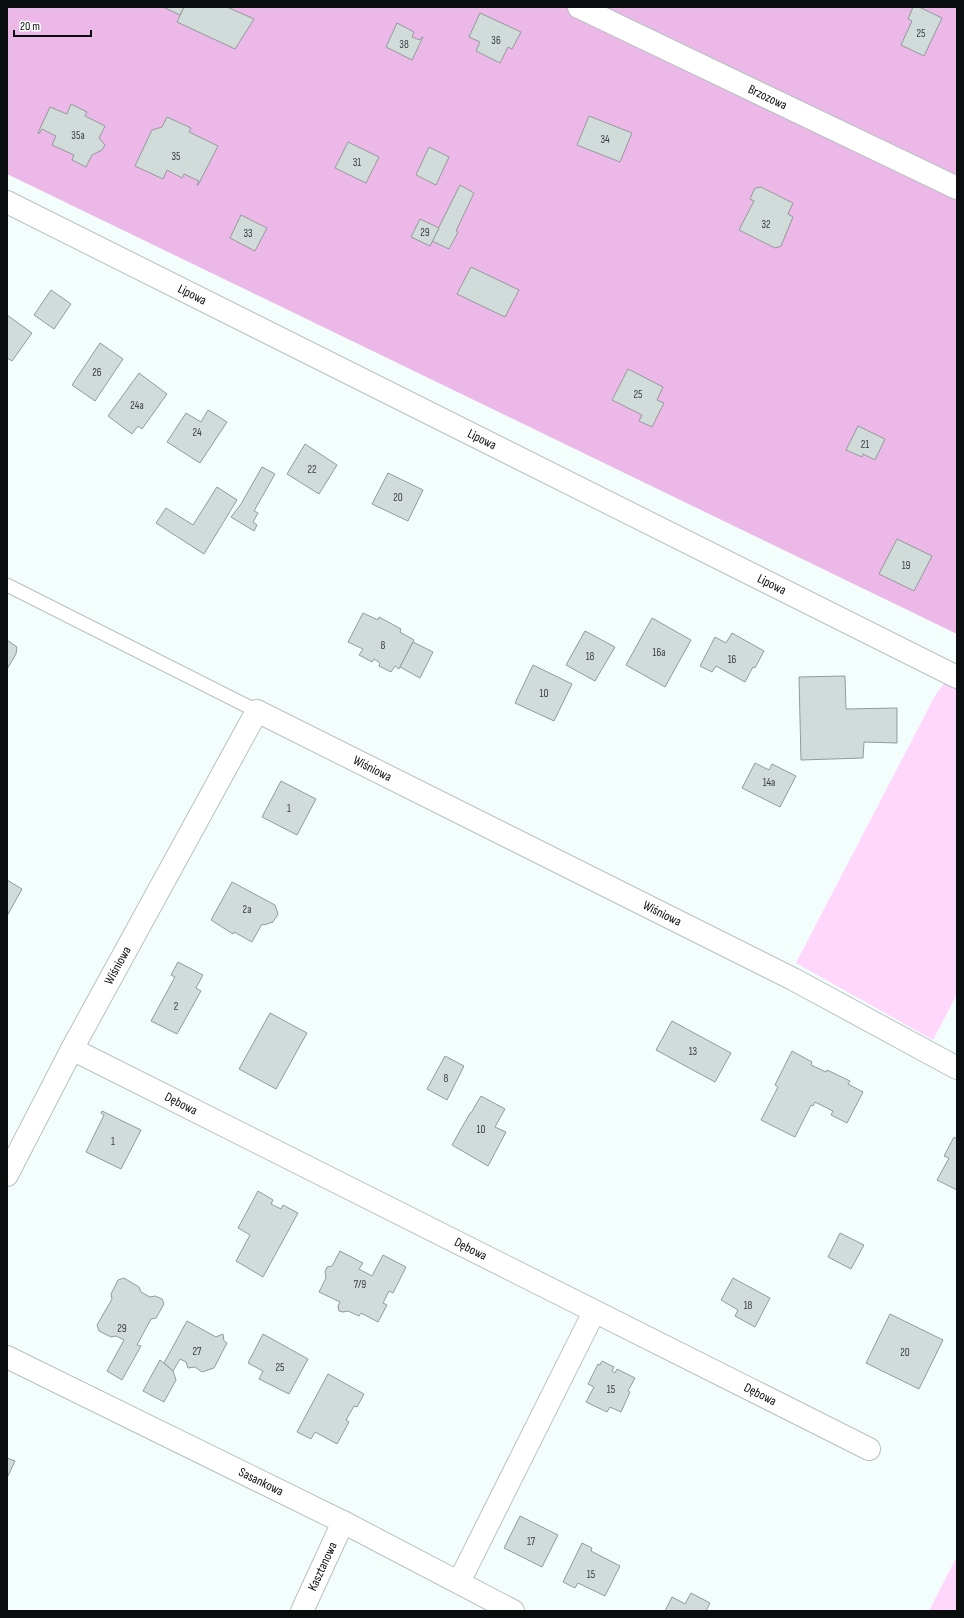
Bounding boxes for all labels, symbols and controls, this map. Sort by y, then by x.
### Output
scale bar [14,12,91,38]
text: 20 m [20,19,40,34]
house number: 25 [917,27,925,40]
house number: 36 [491,34,501,47]
house number: 38 [399,38,409,51]
street label: Brzozowa [745,81,790,113]
house number: 35a [71,129,85,142]
house number: 34 [600,133,610,146]
house number: 35 [171,150,181,163]
house number: 31 [353,156,361,169]
house number: 32 [761,218,771,231]
house number: 29 [420,226,430,239]
house number: 33 [243,227,253,240]
street label: Lipowa [175,281,209,308]
house number: 26 [92,366,102,379]
house number: 25 [634,388,642,401]
house number: 24a [130,399,144,412]
house number: 24 [192,426,202,439]
street label: Lipowa [465,426,499,453]
house number: 21 [861,438,869,451]
house number: 22 [307,463,317,476]
house number: 20 [393,491,403,504]
house number: 19 [902,559,910,572]
street label: Lipowa [755,570,789,598]
house number: 8 [381,639,386,652]
house number: 16a [653,646,665,659]
house number: 18 [586,650,595,663]
house number: 16 [728,653,737,666]
house number: 10 [540,687,548,700]
street label: Wiśniowa [350,752,394,785]
house number: 14a [763,776,775,789]
house number: 1 [287,802,291,815]
street label: Wiśniowa [640,897,684,930]
house number: 2a [243,903,251,916]
street label: Wiśniowa [101,944,135,987]
house number: 2 [174,1000,179,1013]
house number: 13 [689,1045,698,1058]
house number: 8 [444,1072,449,1085]
street label: Dębowa [162,1089,200,1119]
house number: 10 [477,1123,485,1136]
house number: 1 [111,1135,115,1148]
street label: Dębowa [452,1234,490,1264]
house number: 7/9 [354,1278,366,1291]
house number: 18 [744,1299,753,1312]
house number: 29 [117,1322,127,1335]
house number: 27 [193,1345,202,1358]
house number: 20 [900,1346,910,1359]
house number: 25 [276,1361,284,1374]
street label: Dębowa [741,1379,779,1409]
house number: 15 [607,1383,615,1396]
street label: Sasankowa [236,1464,286,1500]
house number: 17 [527,1535,536,1548]
street label: Kasztanowa [304,1540,341,1593]
house number: 15 [587,1568,595,1581]

